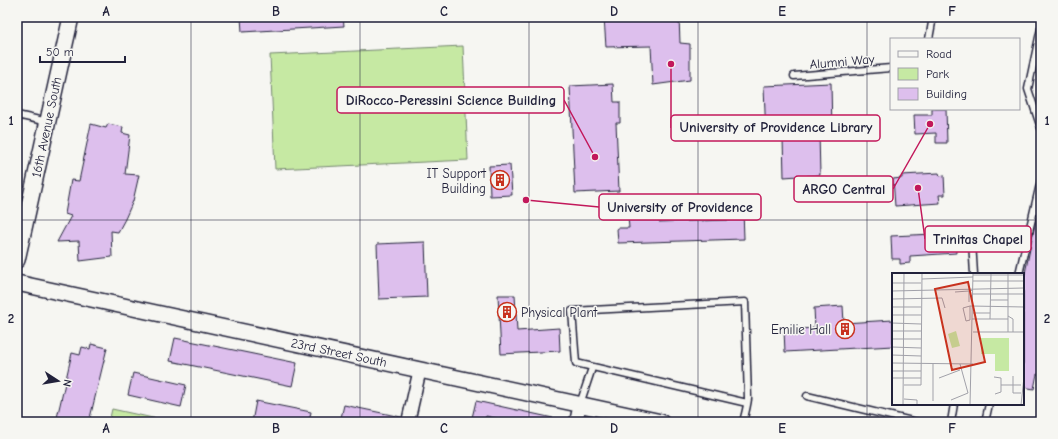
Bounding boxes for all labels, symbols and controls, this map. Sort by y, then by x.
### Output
text: A [102,4,110,19]
text: B [272,4,280,19]
text: C [440,4,448,19]
text: D [610,4,618,19]
text: E [778,4,786,19]
text: F [948,4,956,19]
scale bar [40,38,125,64]
legend [890,38,1020,110]
text: 50 m [46,45,74,59]
text: Road [926,47,952,61]
street label: Alumni Way [809,51,875,72]
text: Park [926,67,949,81]
street label: 16th Avenue South [28,75,64,179]
callout: DiRocco-Peressini Science Building [337,87,564,113]
text: Building [926,87,967,101]
text: DiRocco-Peressini Science Building [346,92,556,109]
text: 1 [8,113,14,128]
text: 1 [1044,113,1050,128]
callout: University of Providence Library [671,115,880,141]
text: University of Providence Library [680,119,873,136]
place label: IT Support Building [426,166,487,196]
building icon: IT Support Building [489,169,511,191]
callout: ARGO Central [794,176,893,202]
text: ARGO Central [803,181,885,198]
callout: University of Providence [599,194,761,220]
text: University of Providence [607,199,753,216]
callout: Trinitas Chapel [925,226,1031,252]
text: Trinitas Chapel [933,231,1023,248]
inset map [892,273,1024,405]
building icon: Physical Plant [496,301,518,323]
place label: Physical Plant [521,305,599,320]
text: 2 [8,311,14,326]
text: 2 [1044,311,1050,326]
building icon: Emilie Hall [834,318,856,340]
place label: Emilie Hall [771,322,831,337]
street label: 23rd Street South [290,335,388,370]
north arrow [38,361,78,401]
text: N [60,378,74,388]
text: A [102,421,110,436]
text: B [272,421,280,436]
text: C [440,421,448,436]
text: D [610,421,618,436]
text: E [778,421,786,436]
text: F [948,421,956,436]

